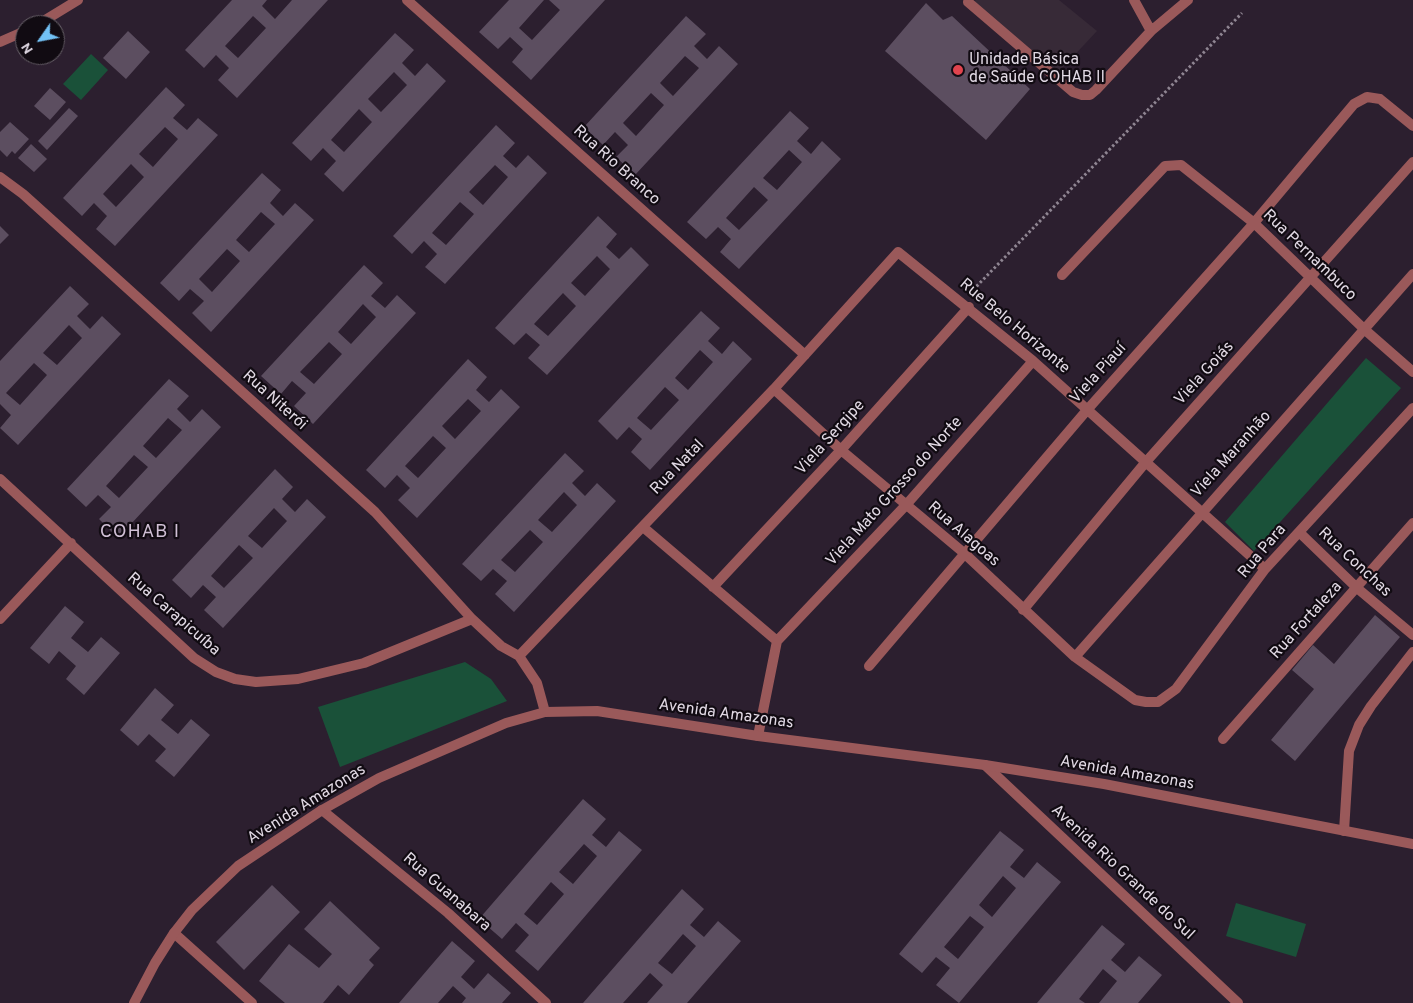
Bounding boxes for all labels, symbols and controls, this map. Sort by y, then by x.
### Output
north arrow [15,15,65,65]
text: N [18,39,38,57]
place label: Unidade Básica de Saúde COHAB II [969,51,1105,89]
marker: Unidade Básica de Saúde COHAB II [951,63,965,77]
street label: Rua Rio Branco [569,122,663,210]
street label: Rua Pernambuco [1258,206,1360,306]
street label: Rue Belo Horizonte [955,275,1073,379]
street label: Viela Goiás [1171,338,1239,410]
street label: Viela Piauí [1067,340,1131,408]
street label: Rua Niterói [238,367,310,435]
street label: Viela Sergipe [792,397,870,479]
street label: Viela Maranhão [1188,408,1276,502]
street label: Viela Mato Grosso do Norte [823,413,967,571]
street label: Rua Natal [647,436,709,500]
street label: Rua Alagoas [923,498,1003,572]
street label: Rua Para [1235,521,1291,583]
district label: COHAB I [99,522,181,544]
street label: Rua Conchas [1313,524,1395,602]
street label: Rua Carapicuíba [123,569,223,661]
street label: Rua Fortaleza [1267,578,1347,664]
street label: Avenida Amazonas [657,696,795,734]
street label: Avenida Amazonas [1058,753,1196,795]
street label: Avenida Amazonas [244,761,370,849]
street label: Avenida Rio Grande do Sul [1046,801,1198,945]
street label: Rua Guanabara [398,850,494,936]

